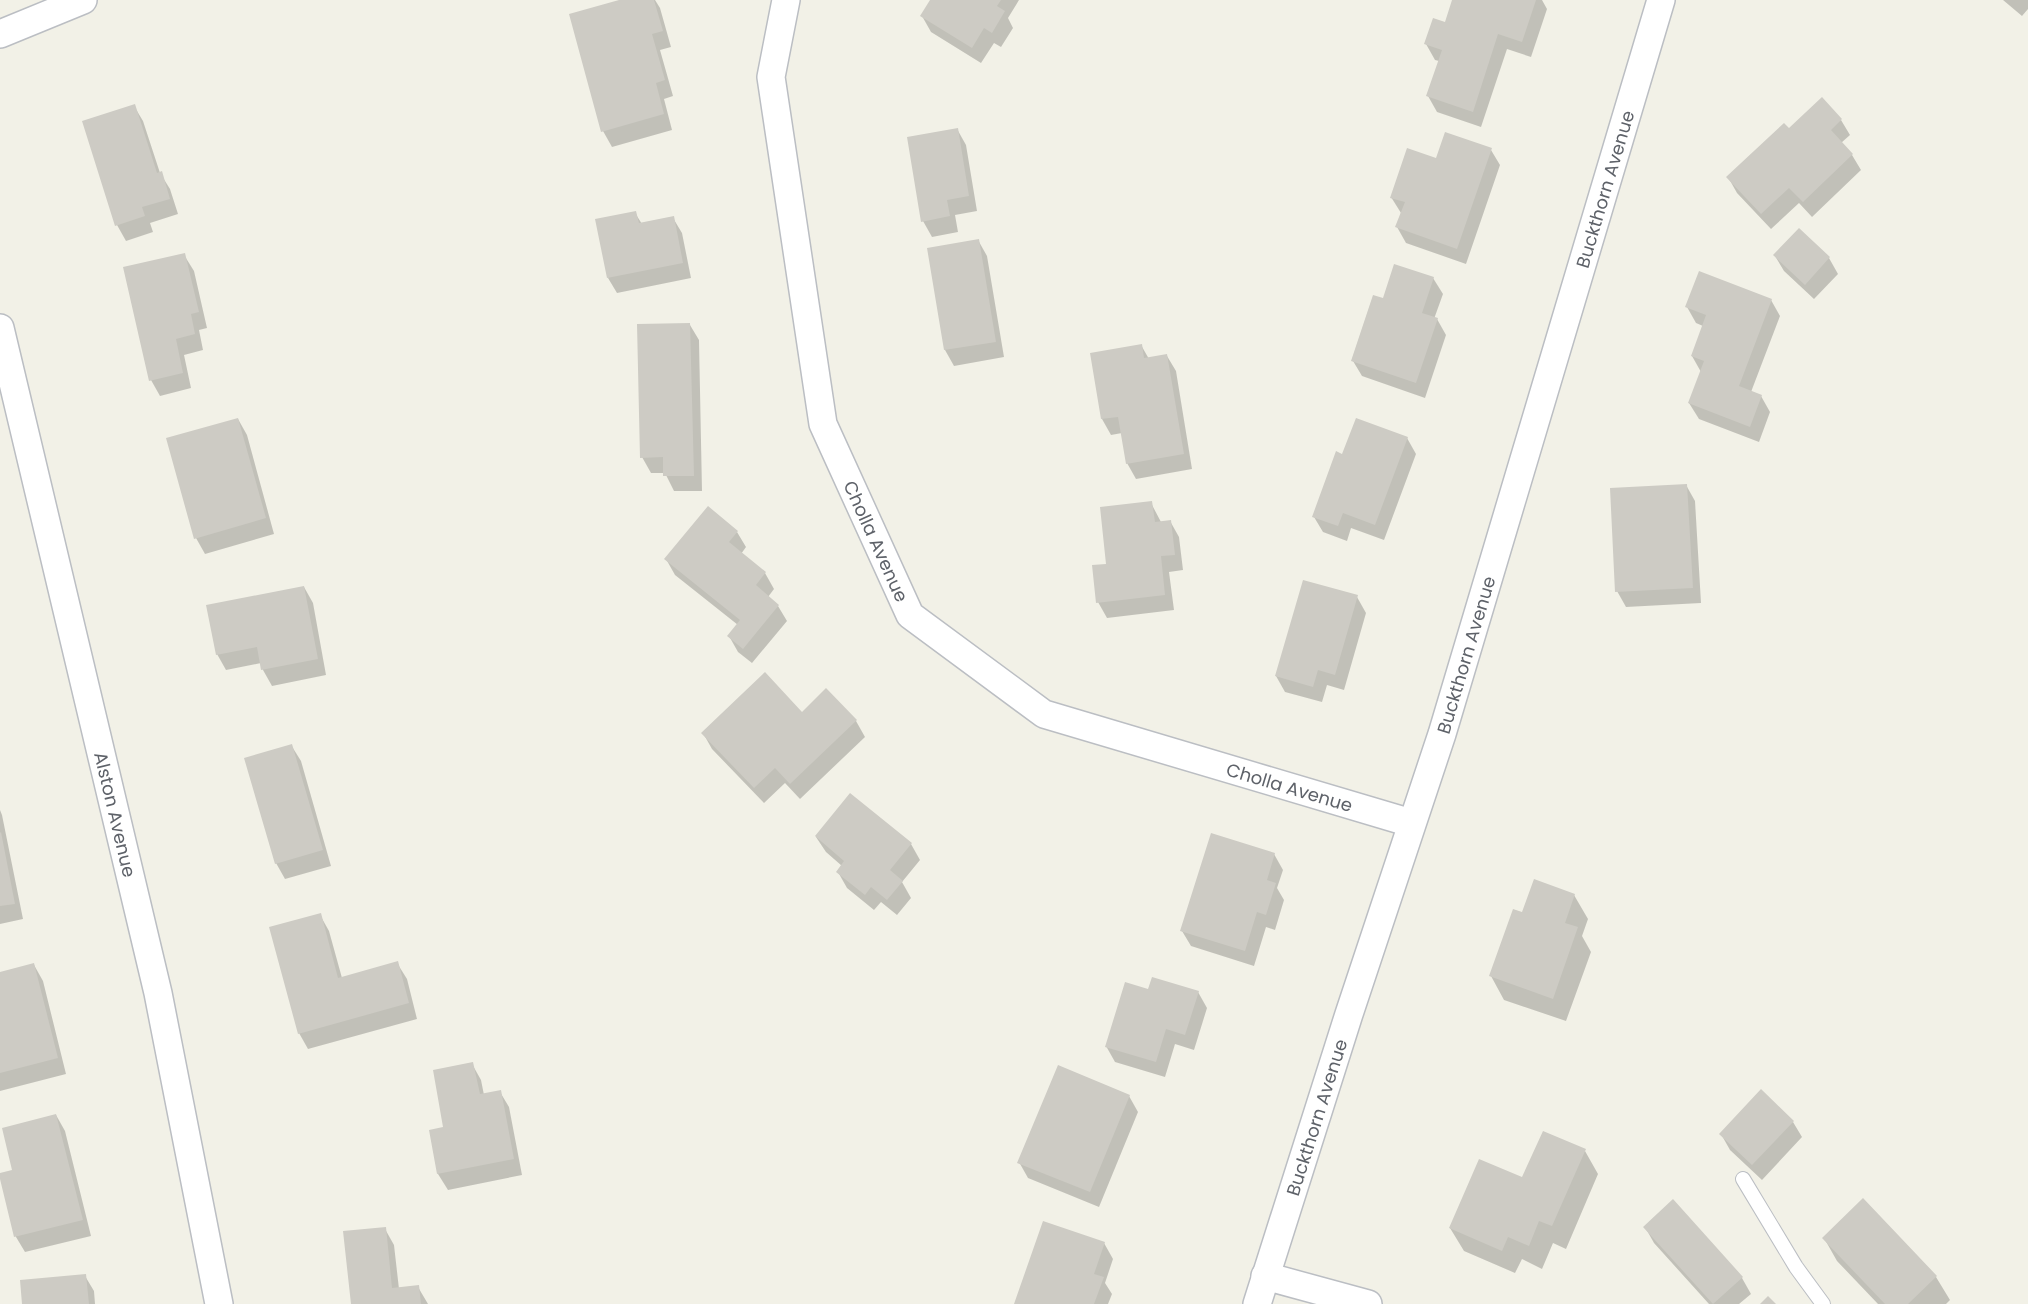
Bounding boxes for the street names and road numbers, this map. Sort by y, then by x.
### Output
street label: Buckthorn Avenue [1569,107,1640,271]
street label: Cholla Avenue [838,477,915,606]
street label: Buckthorn Avenue [1430,573,1501,736]
street label: Alston Avenue [89,749,143,880]
street label: Cholla Avenue [1223,756,1356,817]
street label: Buckthorn Avenue [1280,1036,1353,1199]

